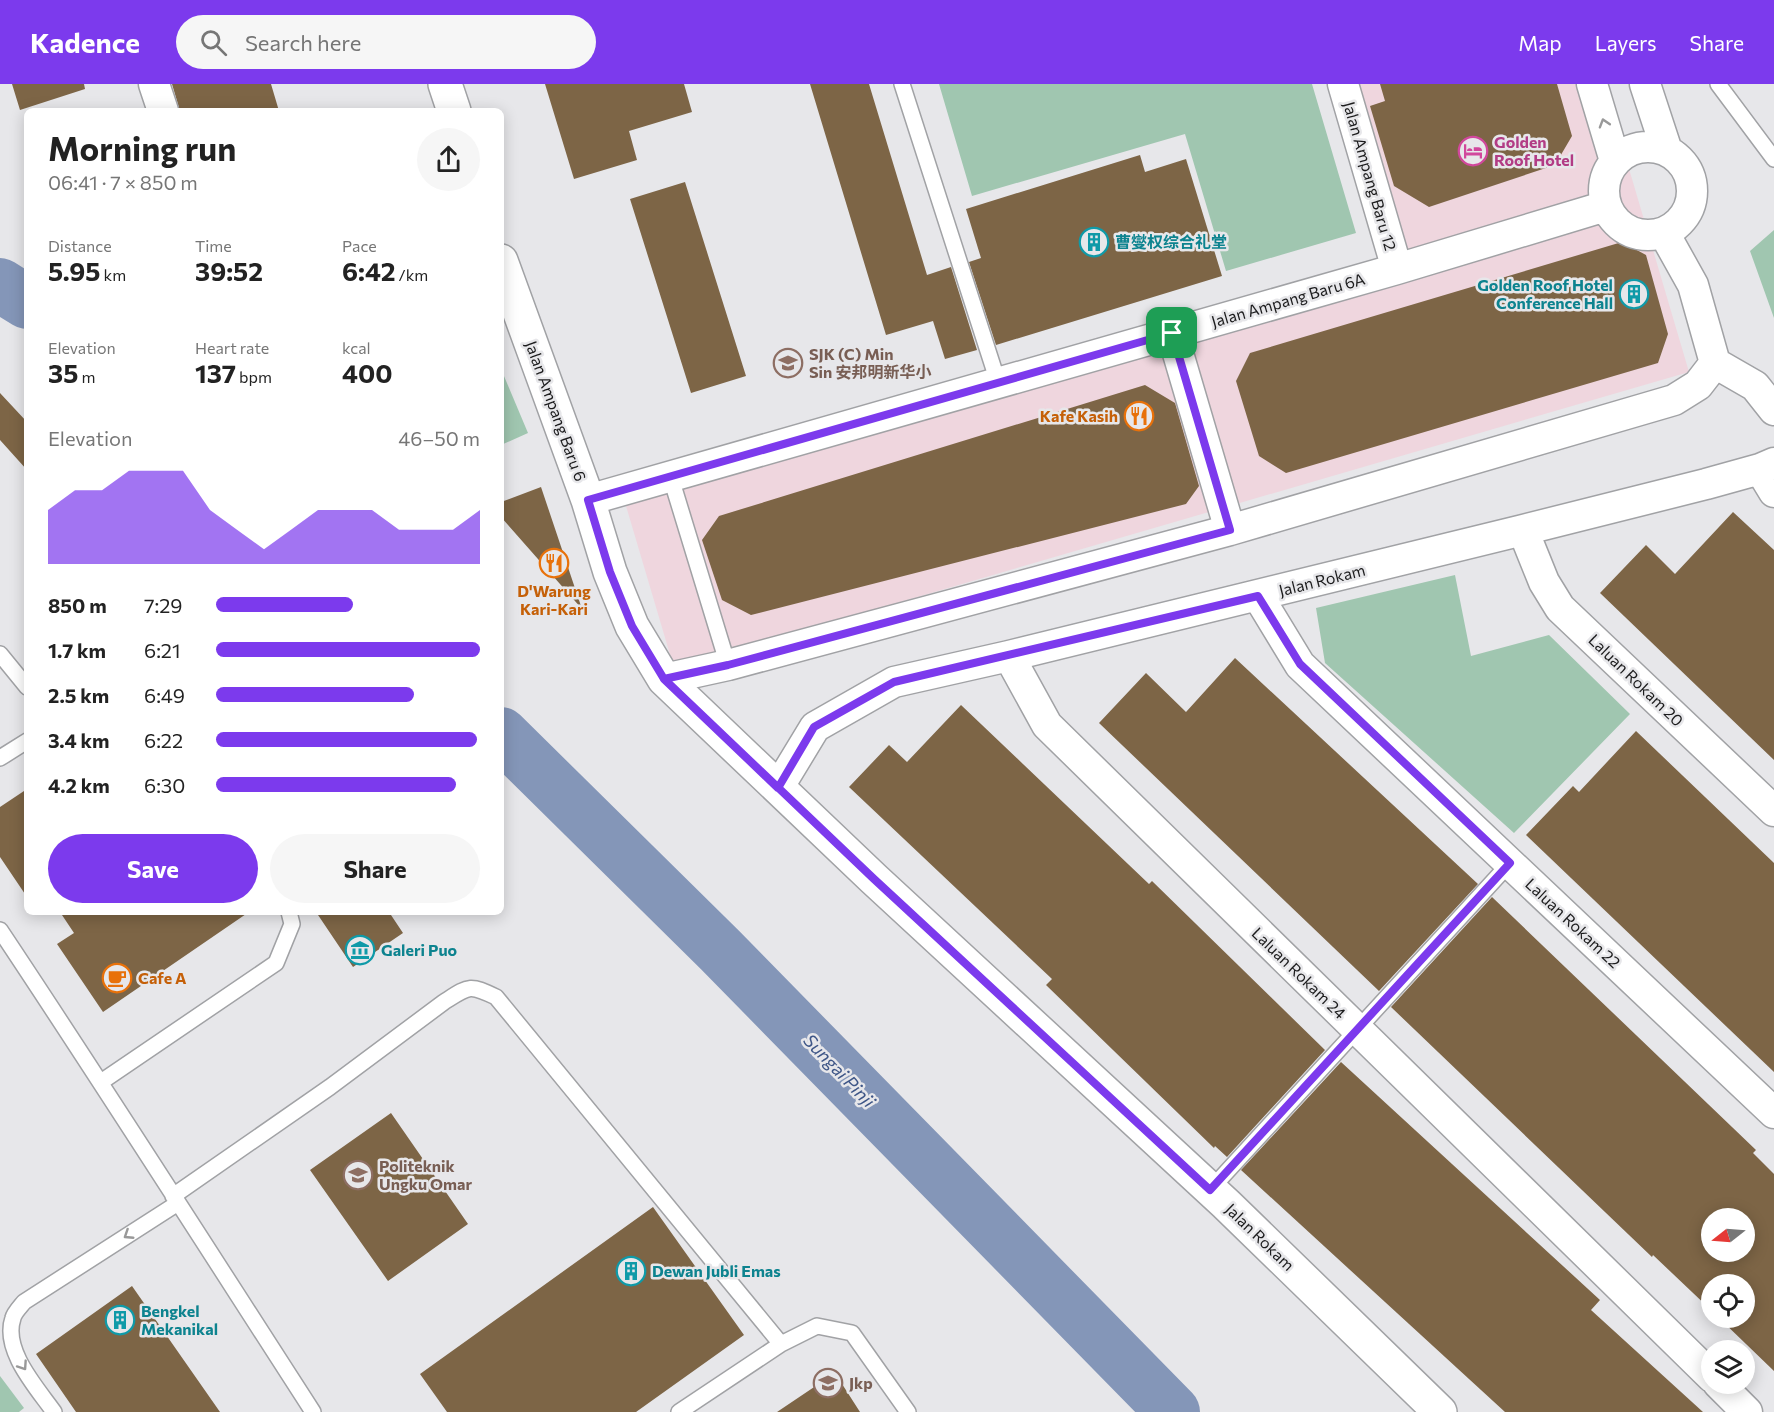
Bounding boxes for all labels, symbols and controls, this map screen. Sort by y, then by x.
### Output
search box [176,15,596,69]
text: Kadence [30,25,140,59]
icon: search [197,26,230,59]
text: Search here [245,29,361,56]
text: Map [1518,30,1562,55]
text: Layers [1595,30,1657,55]
text: Share [1690,30,1744,55]
street label: Jalan Ampang Baru 12 [1340,99,1401,253]
one-way arrow [1599,118,1611,128]
text: Morning run [48,127,236,168]
button: share [417,128,480,191]
place label: Golden Roof Hotel [1494,132,1574,169]
hotel icon: Golden Roof Hotel [1457,135,1489,167]
text: 06:41 · 7 × 850 m [48,170,198,194]
building icon: 曹燮权综合礼堂 [1078,226,1110,258]
place label: 曹燮权综合礼堂 [1115,232,1227,251]
text: Distance [48,236,112,255]
text: Time [195,236,232,255]
text: Pace [342,236,377,255]
text: 5.95 [48,255,101,286]
text: 39:52 [195,255,263,286]
text: 6:42 [342,255,395,286]
text: km [101,265,126,284]
text: /km [395,265,428,284]
street label: Jalan Ampang Baru 6A [1209,268,1367,331]
place label: Golden Roof Hotel Conference Hall [1477,275,1613,312]
building icon: Golden Roof Hotel Conference Hall [1618,278,1650,310]
pin [1146,307,1197,358]
icon: arrive [1155,316,1188,349]
text: Elevation [48,338,116,357]
text: Heart rate [195,338,269,357]
text: kcal [342,338,371,357]
street label: Jalan Ampang Baru 6 [522,338,591,484]
place label: SJK (C) Min Sin 安邦明新华小 [809,344,931,381]
school or university icon: SJK (C) Min Sin 安邦明新华小 [772,347,804,379]
text: 35 [48,357,78,388]
text: 137 [195,357,236,388]
text: 400 [342,357,393,388]
text: m [78,367,95,386]
text: bpm [236,367,272,386]
restaurant icon: Kafe Kasih [1123,400,1155,432]
place label: Kafe Kasih [1040,406,1118,425]
text: Elevation [48,426,133,450]
text: 46–50 m [398,426,480,450]
restaurant icon: D'Warung Kari-Kari [538,547,570,579]
street label: Jalan Rokam [1277,560,1367,599]
place label: D'Warung Kari-Kari [517,581,591,618]
text: 850 m [48,593,107,617]
text: 7:29 [144,593,182,617]
street label: Laluan Rokam 20 [1585,630,1688,730]
text: 1.7 km [48,638,106,662]
text: 6:21 [144,638,181,662]
text: 2.5 km [48,683,109,707]
text: 6:49 [144,683,185,707]
text: 3.4 km [48,728,110,752]
text: 6:22 [144,728,183,752]
text: 4.2 km [48,773,110,797]
text: 6:30 [144,773,185,797]
button: Save [48,834,258,903]
button: Share [270,834,480,903]
street label: Laluan Rokam 22 [1522,874,1625,972]
street label: Laluan Rokam 24 [1248,923,1351,1023]
museum icon: Galeri Puo [344,934,376,966]
place label: Galeri Puo [381,940,458,959]
cafe icon: Cafe A [101,962,133,994]
place label: Cafe A [138,968,187,987]
water label: Sungai Pinji [799,1029,881,1113]
place label: Politeknik Ungku Omar [379,1156,472,1193]
school or university icon: Politeknik Ungku Omar [342,1159,374,1191]
street label: Jalan Rokam [1222,1199,1299,1274]
north arrow [1701,1208,1755,1262]
map controls [1701,1208,1755,1394]
one-way arrow [124,1228,135,1239]
building icon: Dewan Jubli Emas [615,1255,647,1287]
place label: Dewan Jubli Emas [652,1261,781,1280]
button: locate [1701,1274,1755,1328]
place label: Bengkel Mekanikal [141,1301,218,1338]
building icon: Bengkel Mekanikal [104,1304,136,1336]
button: layers [1701,1340,1755,1394]
one-way arrow [16,1360,27,1371]
school or university icon: Jkp [812,1367,844,1399]
place label: Jkp [849,1373,873,1392]

